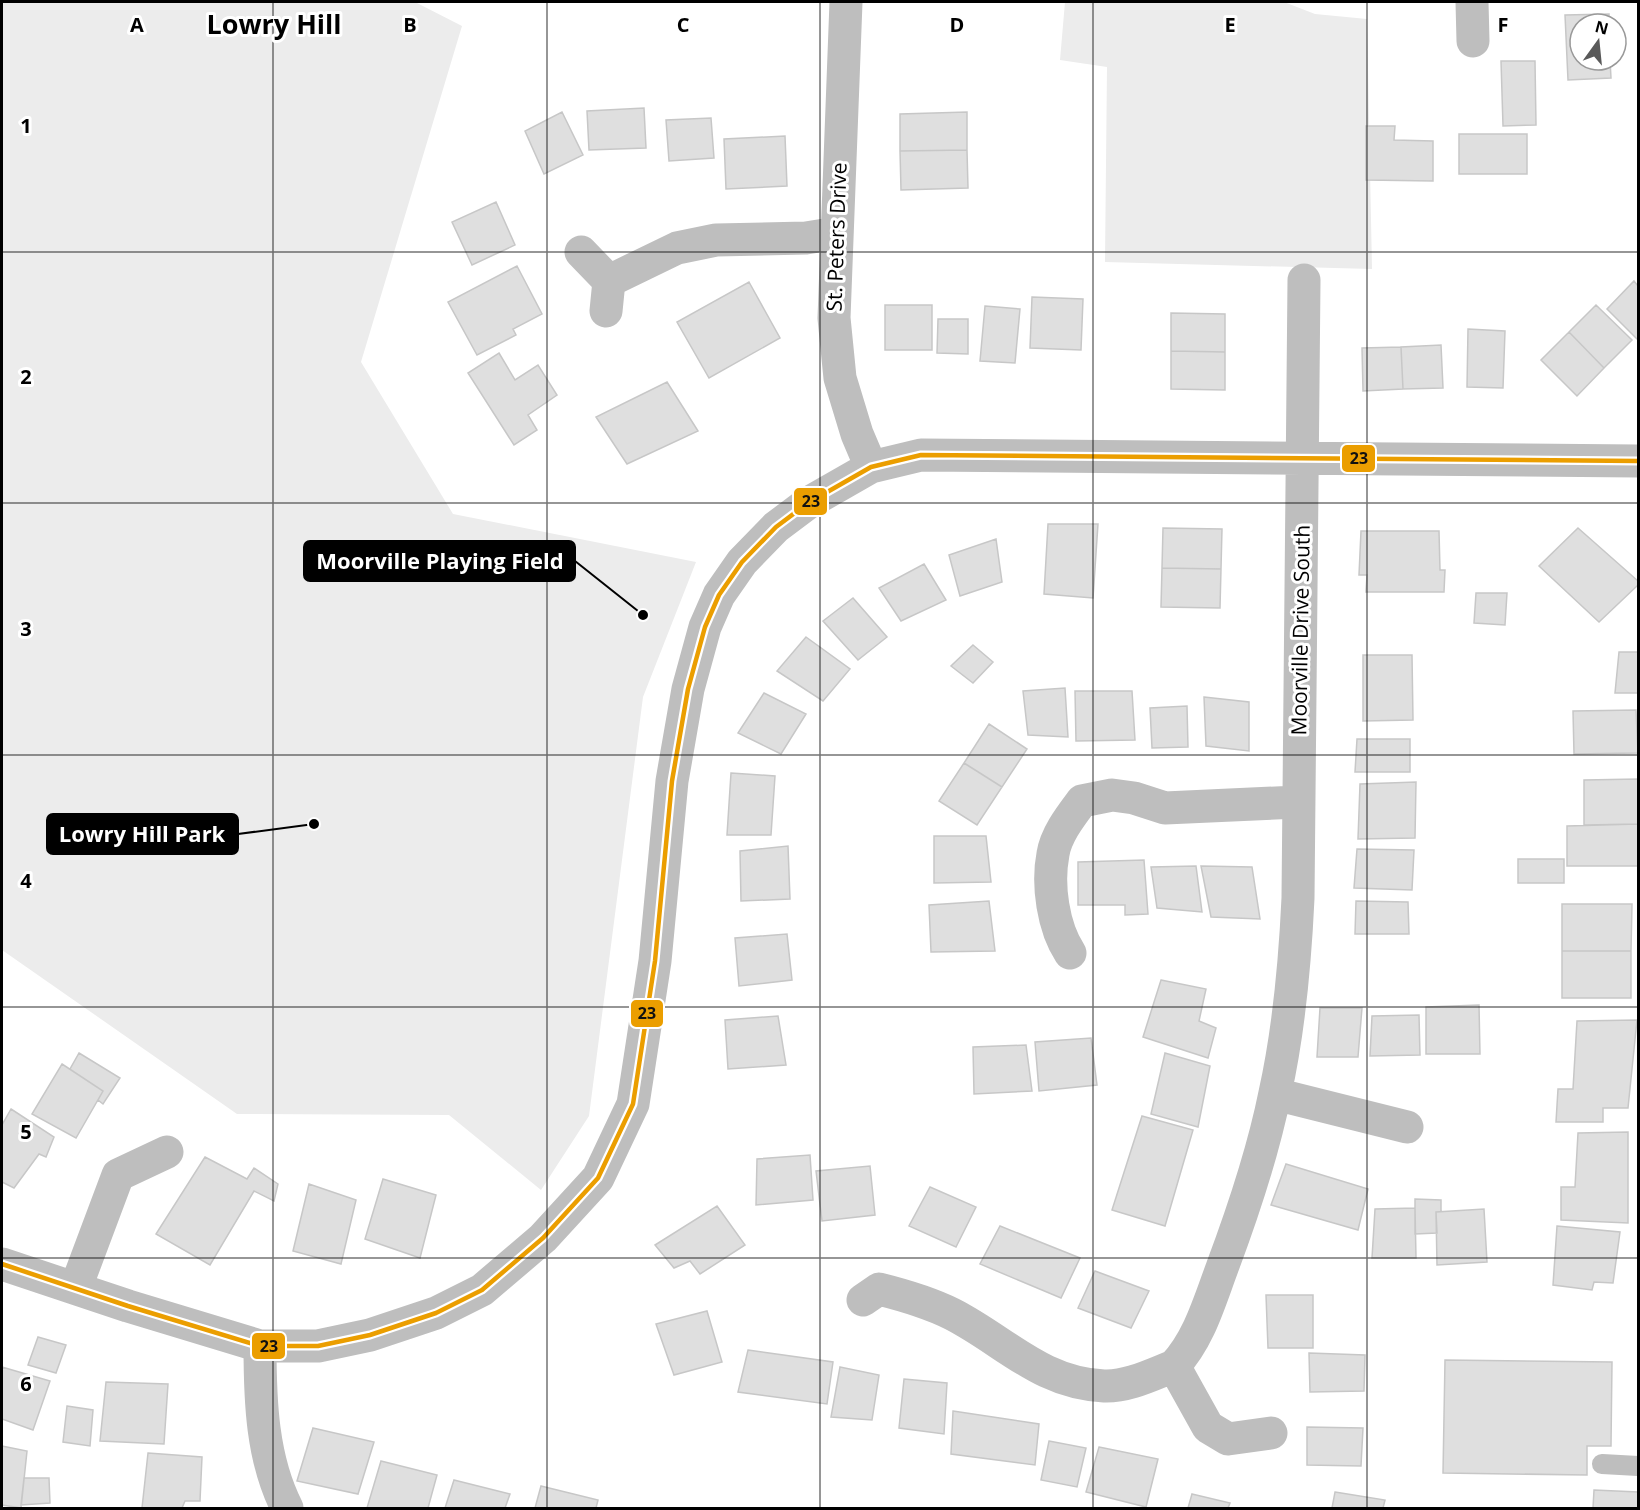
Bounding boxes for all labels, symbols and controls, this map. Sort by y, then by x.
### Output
district label: Lowry Hill [206,5,342,42]
text: A [130,11,144,38]
text: B [403,11,417,38]
text: C [677,11,690,38]
text: D [950,11,964,38]
text: E [1224,11,1236,38]
text: F [1498,11,1508,38]
north arrow [1568,12,1628,72]
text: N [1593,15,1611,40]
text: 1 [20,112,32,139]
street label: St. Peters Drive [819,162,853,312]
text: 2 [20,363,32,390]
line badge: 23 [1341,444,1376,473]
text: 23 [1350,447,1368,469]
line badge: 23 [793,487,828,516]
text: 23 [802,490,820,512]
street label: Moorville Drive South [1284,524,1316,736]
callout: Moorville Playing Field [304,541,575,581]
text: Moorville Playing Field [316,545,564,575]
text: 3 [20,615,32,642]
callout: Lowry Hill Park [47,814,238,854]
text: Lowry Hill Park [59,818,226,848]
text: 4 [20,867,32,894]
line badge: 23 [630,999,664,1028]
text: 23 [638,1002,656,1024]
text: 5 [20,1118,32,1145]
line badge: 23 [251,1332,286,1360]
text: 23 [260,1335,278,1357]
text: 6 [20,1370,32,1397]

